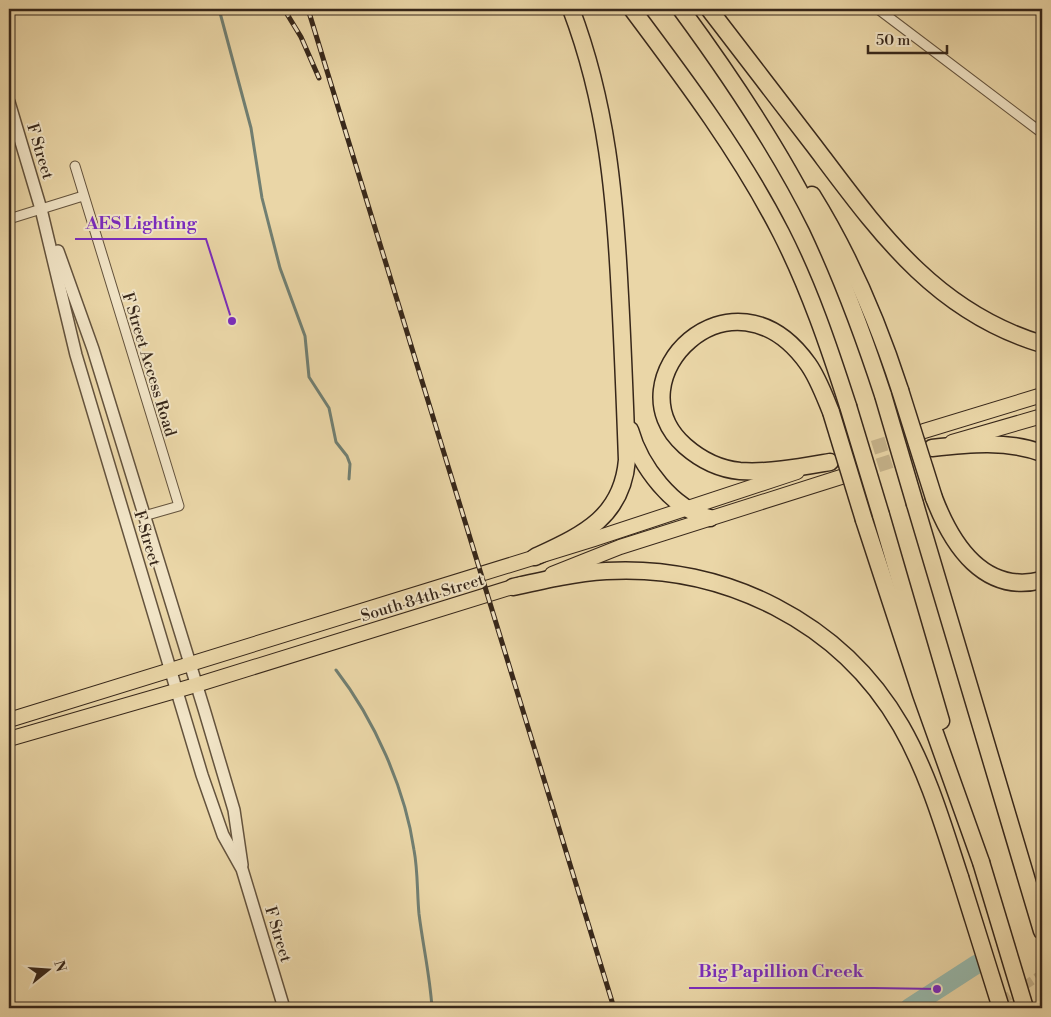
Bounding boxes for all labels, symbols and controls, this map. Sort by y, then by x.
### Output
scale bar [868,22,947,54]
text: 50 m [876,31,910,50]
street label: F Street [22,121,58,182]
callout: AES Lighting [75,206,206,239]
text: AES Lighting [84,212,197,235]
street label: F Street Access Road [118,290,181,439]
street label: F Street [129,508,165,569]
street label: South 84th Street [358,570,487,626]
street label: F Street [260,904,296,965]
north arrow [22,944,72,994]
callout: Big Papillion Creek [689,955,874,988]
text: N [49,959,70,974]
text: Big Papillion Creek [698,960,865,983]

